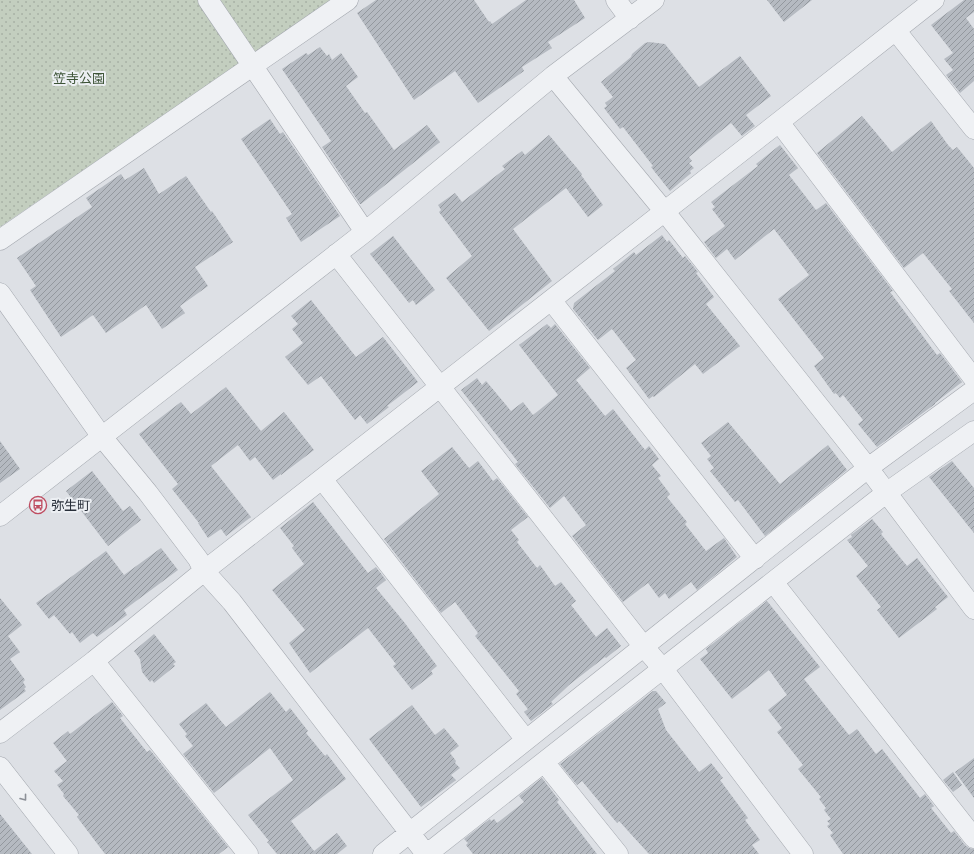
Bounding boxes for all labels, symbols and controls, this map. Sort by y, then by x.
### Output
park label: 笠寺公園 [53,70,105,87]
bus stop icon: 弥生町 [28,495,48,515]
place label: 弥生町 [51,497,90,514]
one-way arrow [19,793,26,800]

